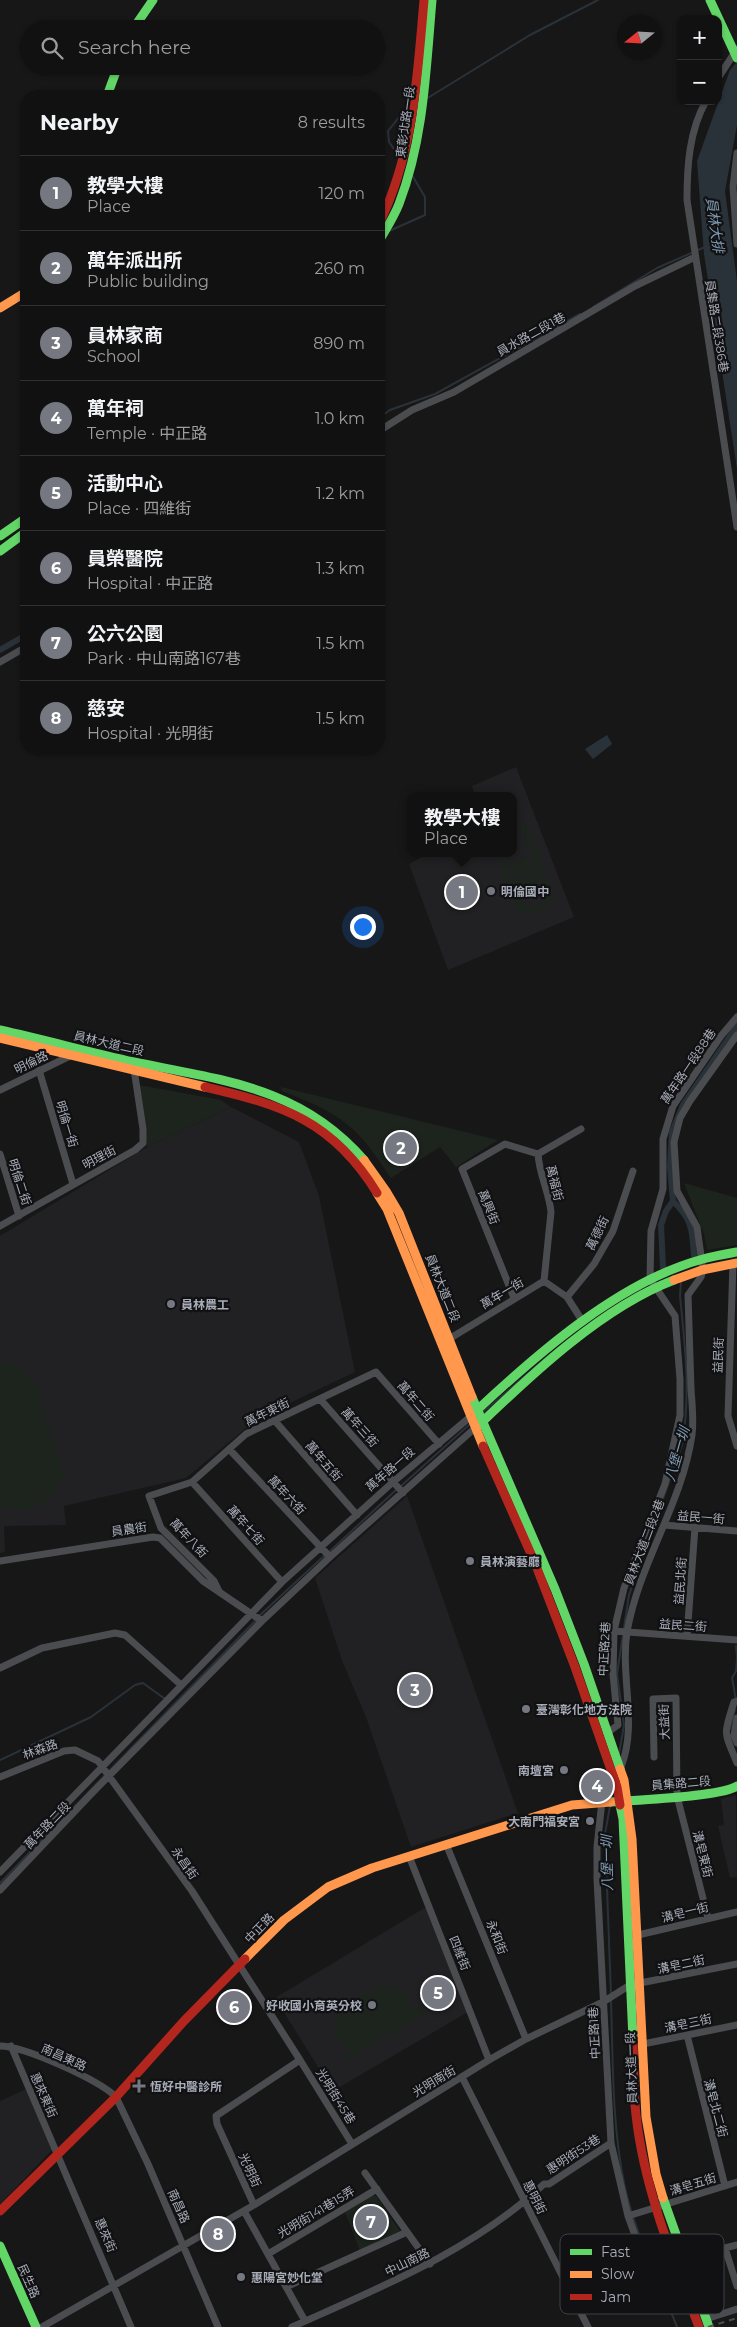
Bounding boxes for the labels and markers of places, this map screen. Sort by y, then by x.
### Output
pin: 1 [446,873,478,911]
place label: 明倫國中 [501,884,549,899]
marker: 明倫國中 [485,885,497,897]
pin: 2 [385,1129,417,1167]
place label: 員林農工 [181,1297,229,1312]
marker: 員林農工 [165,1298,177,1310]
place label: 員林演藝廳 [480,1554,540,1569]
marker: 員林演藝廳 [464,1555,476,1567]
pin: 3 [399,1671,431,1709]
place label: 臺灣彰化地方法院 [536,1702,632,1717]
marker: 臺灣彰化地方法院 [520,1703,532,1715]
place label: 南壇宮 [518,1763,554,1778]
marker: 南壇宮 [558,1764,570,1776]
pin: 4 [581,1767,613,1805]
place label: 大南門福安宮 [508,1814,580,1829]
marker: 大南門福安宮 [584,1815,596,1827]
pin: 5 [422,1974,454,2012]
pin: 6 [218,1988,250,2026]
place label: 好收國小育英分校 [266,1998,362,2013]
marker: 好收國小育英分校 [366,1999,378,2011]
marker: 恆好中醫診所 [132,2079,146,2093]
place label: 恆好中醫診所 [150,2079,222,2094]
pin: 7 [355,2203,387,2241]
pin: 8 [202,2215,234,2253]
place label: 惠陽宮妙化堂 [251,2270,323,2285]
marker: 惠陽宮妙化堂 [235,2271,247,2283]

